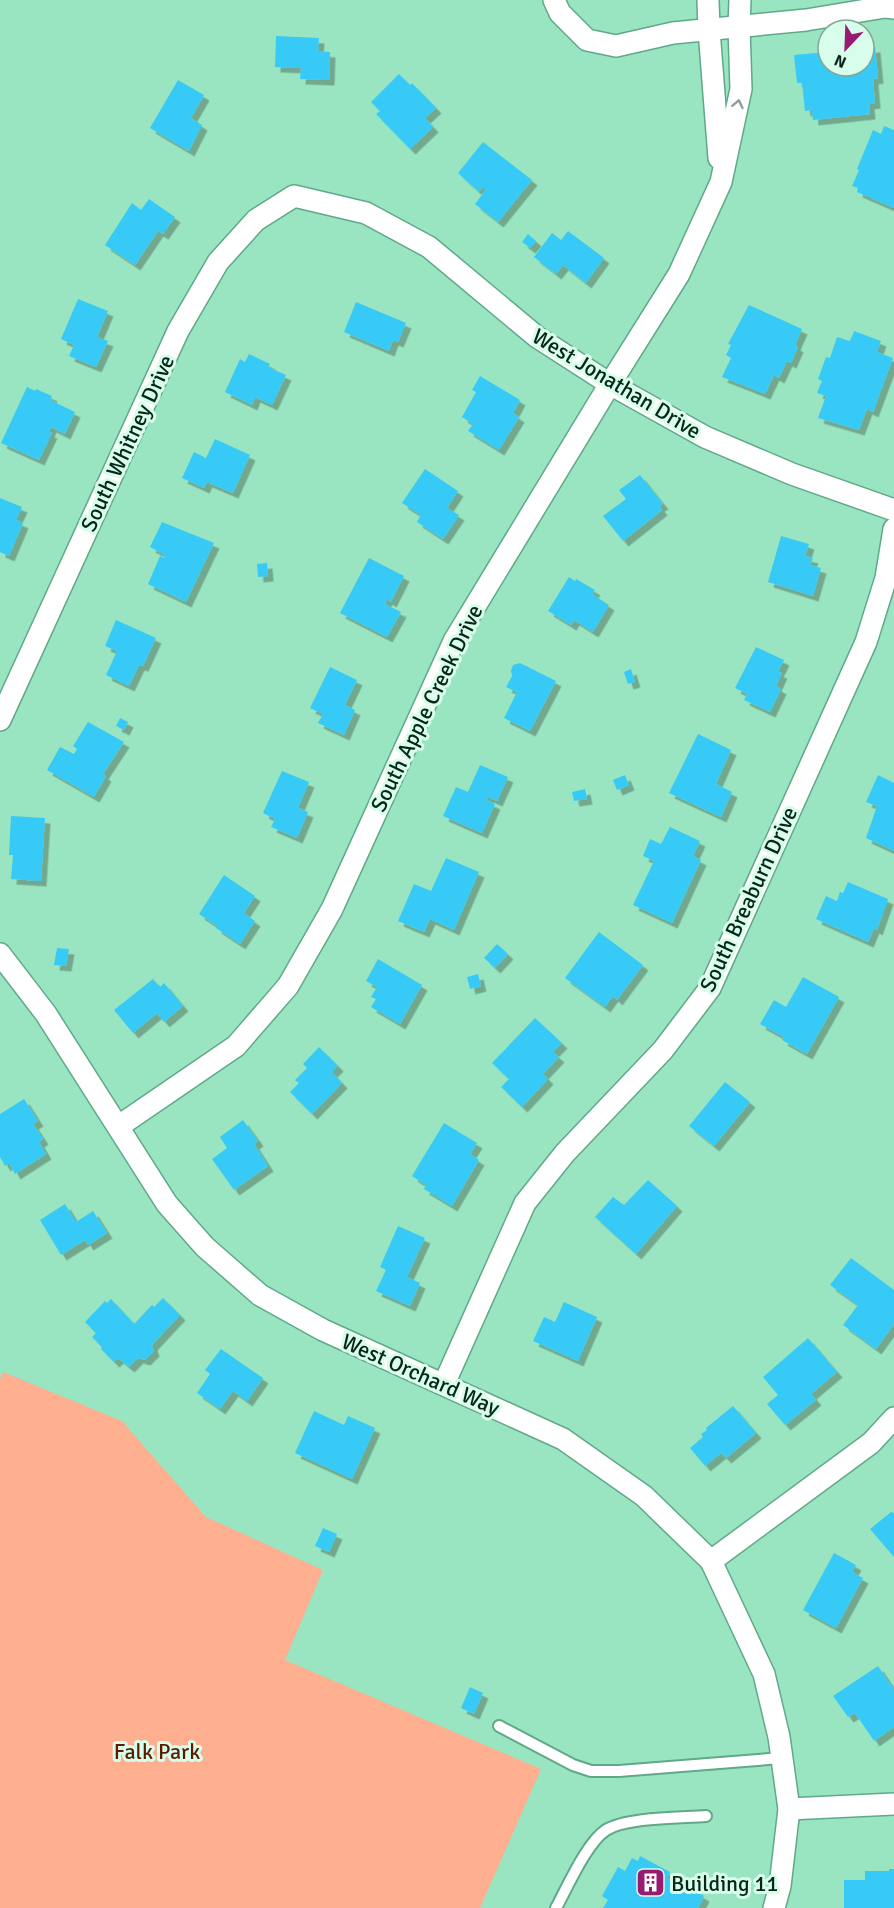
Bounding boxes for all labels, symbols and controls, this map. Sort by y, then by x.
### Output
north arrow [816,18,876,78]
text: N [831,50,850,72]
one-way arrow [730,100,743,110]
street label: West Jonathan Drive [527,322,706,444]
street label: South Whitney Drive [75,351,180,536]
street label: South Apple Creek Drive [365,600,488,816]
street label: South Breaburn Drive [694,802,803,996]
street label: West Orchard Way [338,1328,505,1422]
park label: Falk Park [114,1738,200,1765]
building icon: Building 11 [634,1867,666,1899]
place label: Building 11 [671,1870,778,1897]

